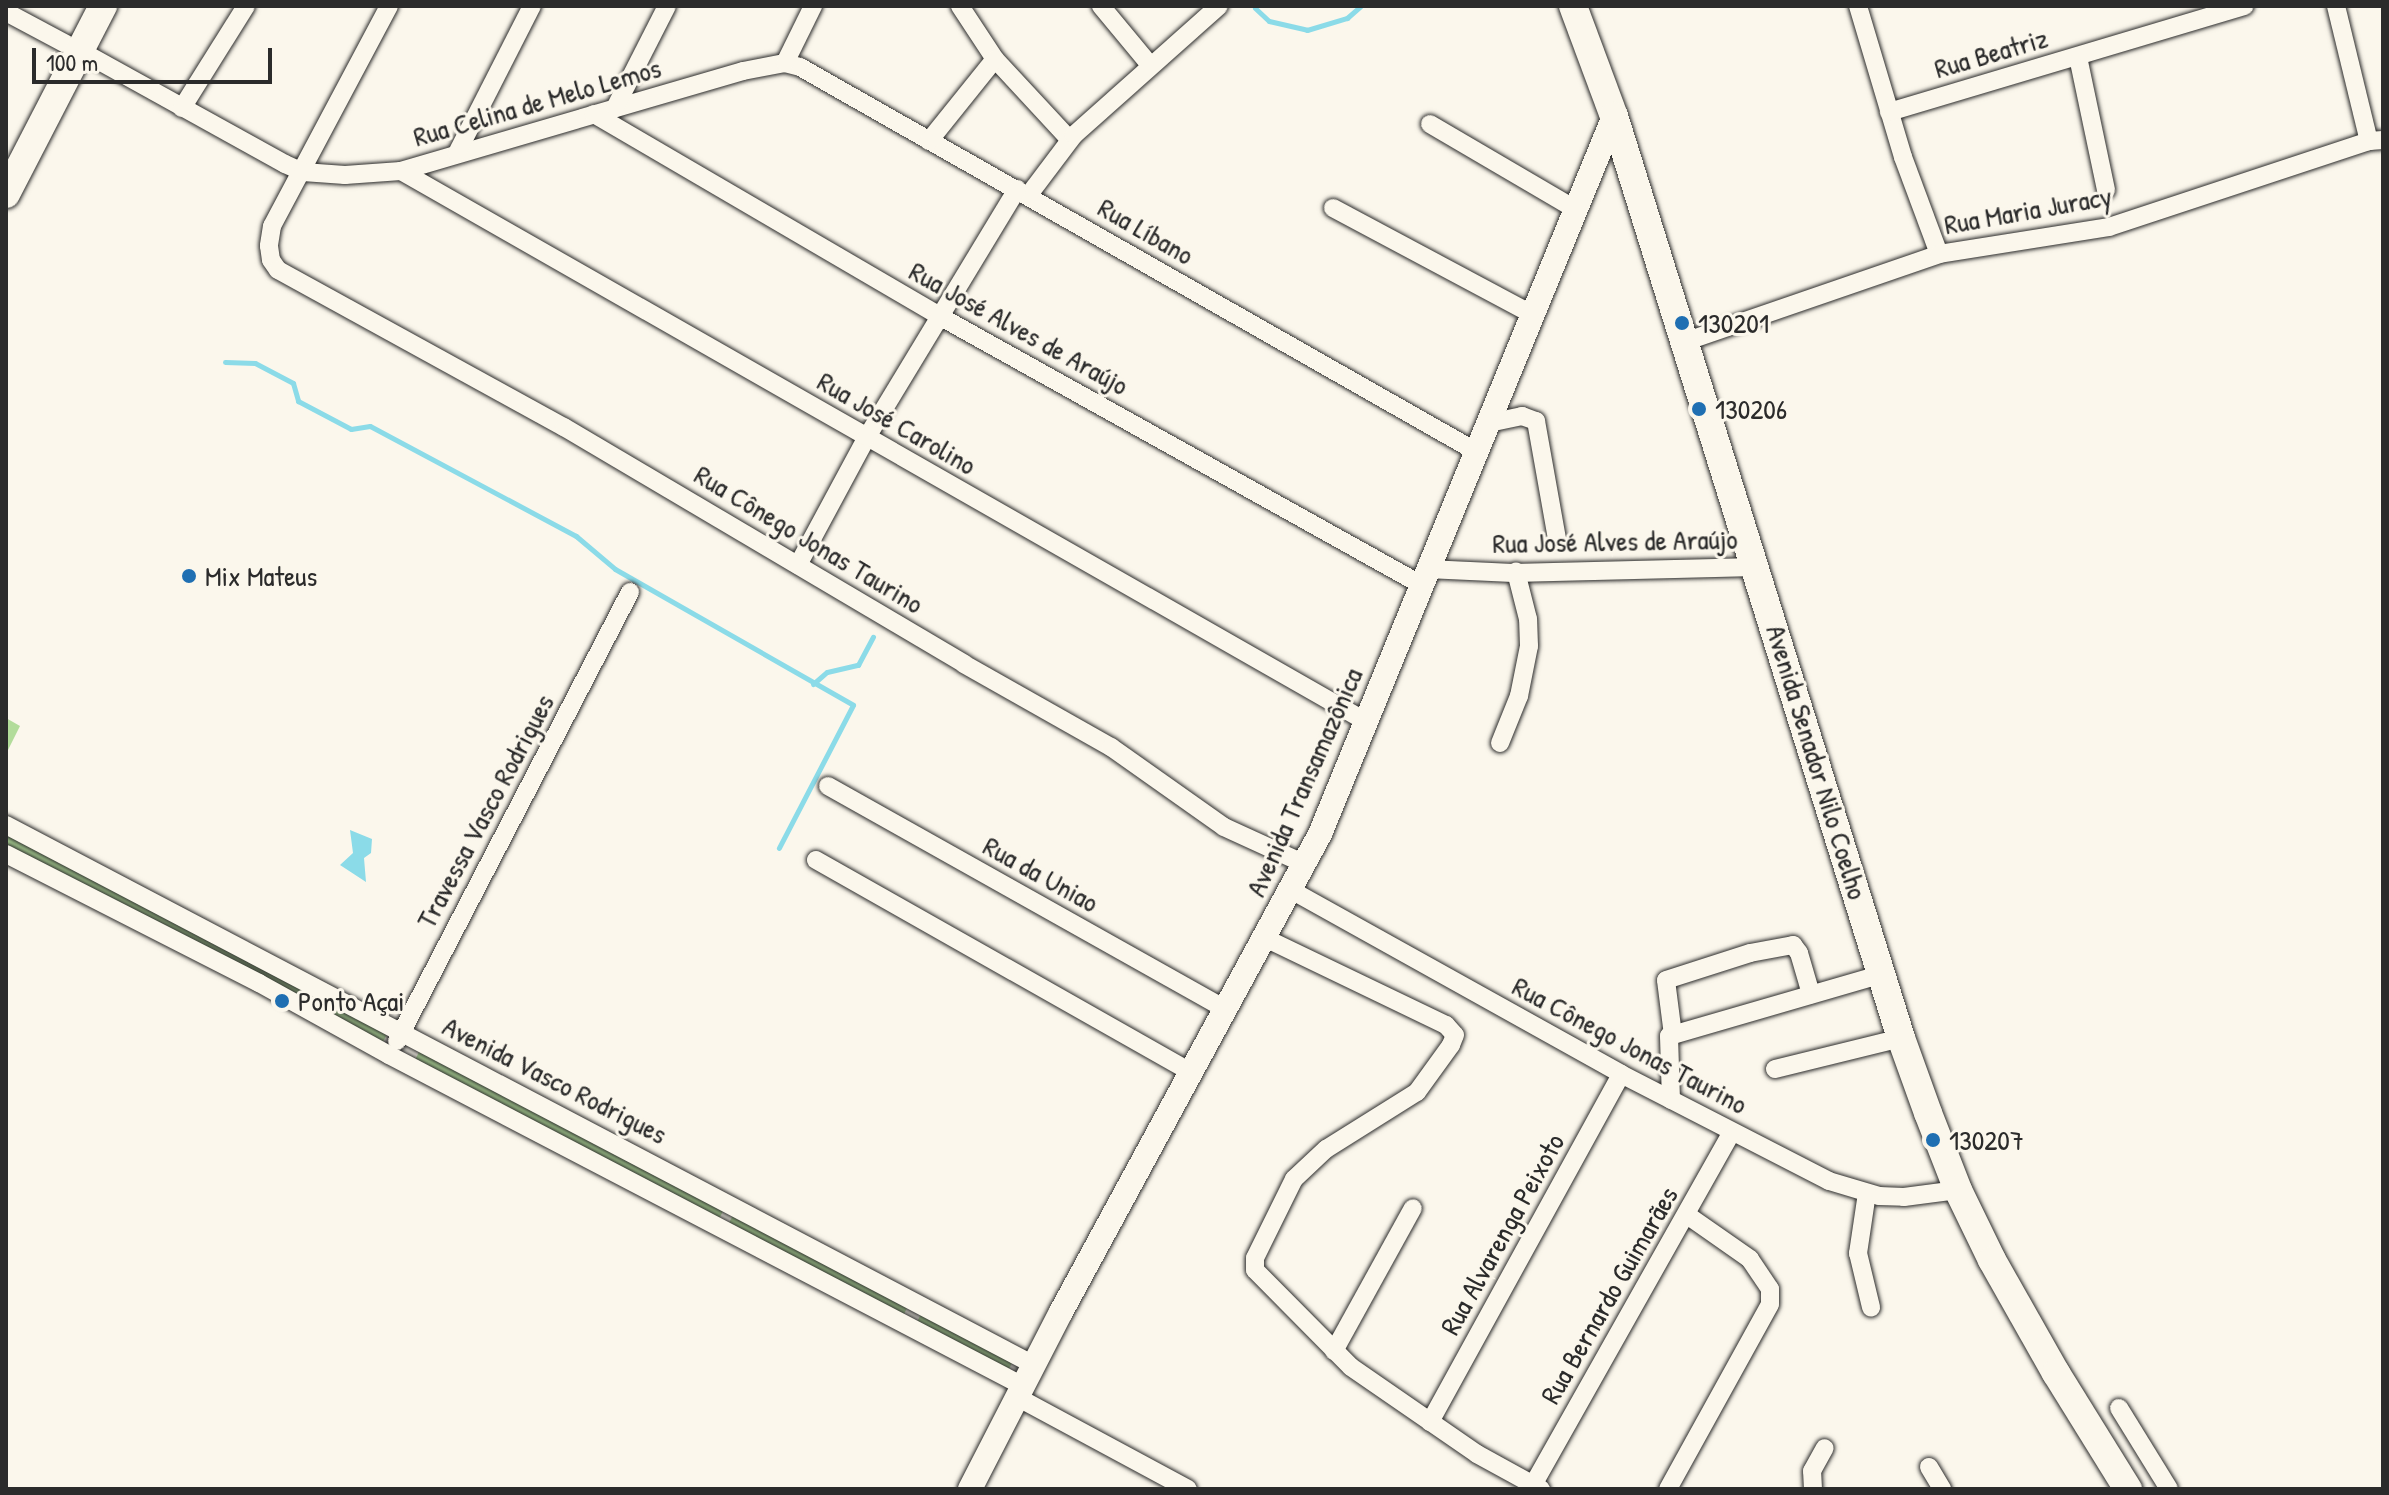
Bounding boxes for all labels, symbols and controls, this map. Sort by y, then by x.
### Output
street label: Rua Beatriz [1930,21,2052,85]
scale bar [36,32,276,82]
text: 100 m [46,46,98,78]
street label: Rua Celina de Melo Lemos [409,51,665,153]
street label: Rua Maria Juracy [1942,179,2114,241]
street label: Rua Líbano [1092,190,1200,272]
street label: Rua José Alves de Araújo [904,254,1134,402]
place label: 130201 [1698,306,1769,340]
marker: 130201 [1673,314,1691,332]
street label: Rua José Carolino [812,364,982,482]
place label: 130206 [1715,392,1787,426]
marker: 130206 [1690,400,1708,418]
street label: Rua Cônego Jonas Taurino [689,457,929,621]
street label: Rua José Alves de Araújo [1492,522,1738,560]
place label: Mix Mateus [205,559,317,593]
marker: Mix Mateus [180,567,198,585]
street label: Avenida Senador Nilo Coelho [1759,621,1875,903]
street label: Avenida Transamazônica [1239,663,1369,901]
street label: Travessa Vasco Rodrigues [409,688,561,934]
street label: Rua da Uniao [978,829,1104,919]
street label: Rua Cônego Jonas Taurino [1507,969,1753,1121]
place label: Ponto Açai [298,984,405,1018]
marker: Ponto Açai [273,992,291,1010]
street label: Avenida Vasco Rodrigues [437,1009,673,1151]
place label: 130207 [1949,1123,2024,1157]
street label: Rua Alvarenga Peixoto [1433,1128,1571,1340]
marker: 130207 [1924,1131,1942,1149]
street label: Rua Bernardo Guimarães [1533,1180,1685,1410]

